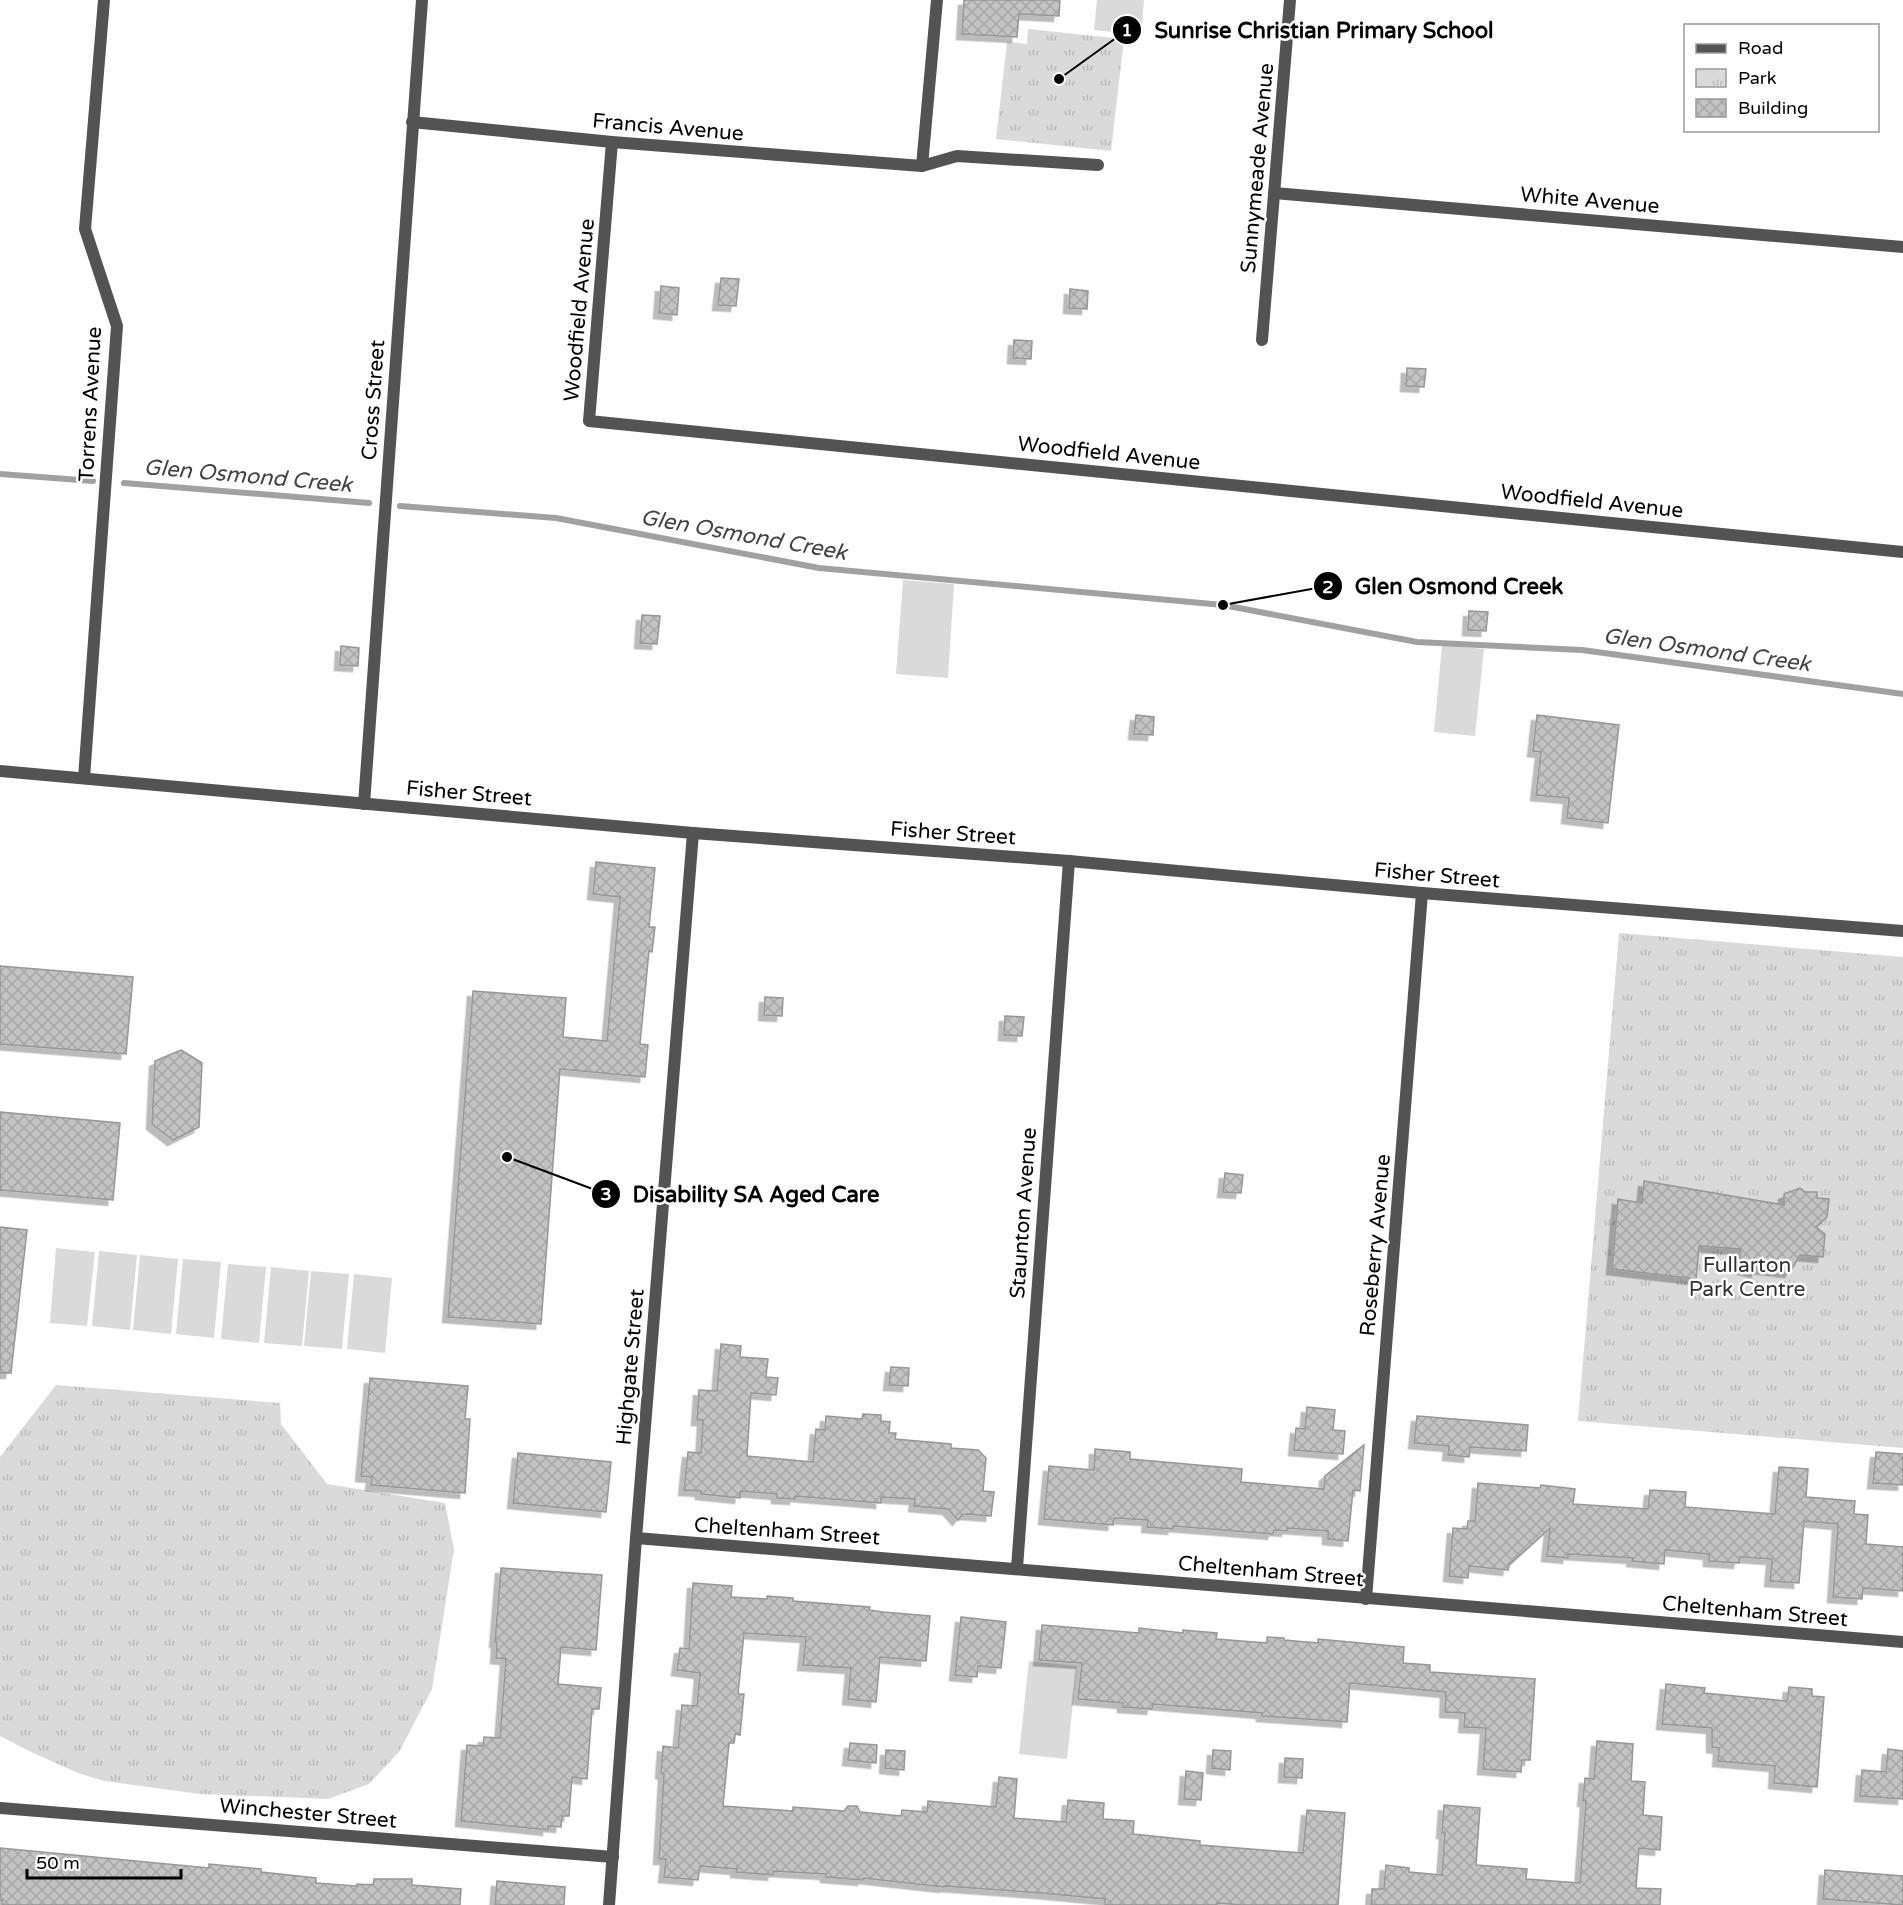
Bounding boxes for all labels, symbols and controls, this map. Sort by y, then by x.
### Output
callout: Sunrise Christian Primary School [1112,10,1506,50]
text: Sunrise Christian Primary School [1154,18,1494,44]
text: 1 [1121,19,1133,41]
legend [1684,24,1879,132]
text: Road [1738,37,1783,59]
street label: Sunnymeade Avenue [1236,62,1279,274]
text: Park [1738,67,1777,89]
text: Building [1738,97,1808,119]
street label: Francis Avenue [591,108,745,147]
street label: White Avenue [1519,182,1661,219]
street label: Woodfield Avenue [559,217,600,403]
street label: Torrens Avenue [74,326,107,482]
street label: Cross Street [357,339,390,461]
street label: Woodfield Avenue [1016,431,1202,476]
water label: Glen Osmond Creek [143,454,355,498]
street label: Woodfield Avenue [1499,479,1685,524]
water label: Glen Osmond Creek [639,504,851,566]
callout: Glen Osmond Creek [1313,566,1575,606]
text: Glen Osmond Creek [1355,574,1563,600]
text: 2 [1322,576,1334,598]
water label: Glen Osmond Creek [1602,623,1814,678]
street label: Fisher Street [405,776,533,811]
street label: Fisher Street [889,817,1017,850]
street label: Fisher Street [1373,858,1501,893]
street label: Staunton Avenue [1005,1126,1042,1299]
street label: Roseberry Avenue [1355,1153,1396,1337]
callout: Disability SA Aged Care [591,1174,892,1214]
text: Disability SA Aged Care [633,1182,879,1208]
text: 3 [600,1183,612,1205]
park label: Fullarton Park Centre [1689,1253,1805,1302]
street label: Highgate Street [611,1288,650,1446]
street label: Cheltenham Street [693,1513,881,1550]
street label: Cheltenham Street [1177,1551,1365,1592]
street label: Cheltenham Street [1661,1591,1849,1632]
street label: Winchester Street [218,1793,398,1834]
scale bar [27,1842,182,1880]
text: 50 m [36,1852,80,1874]

